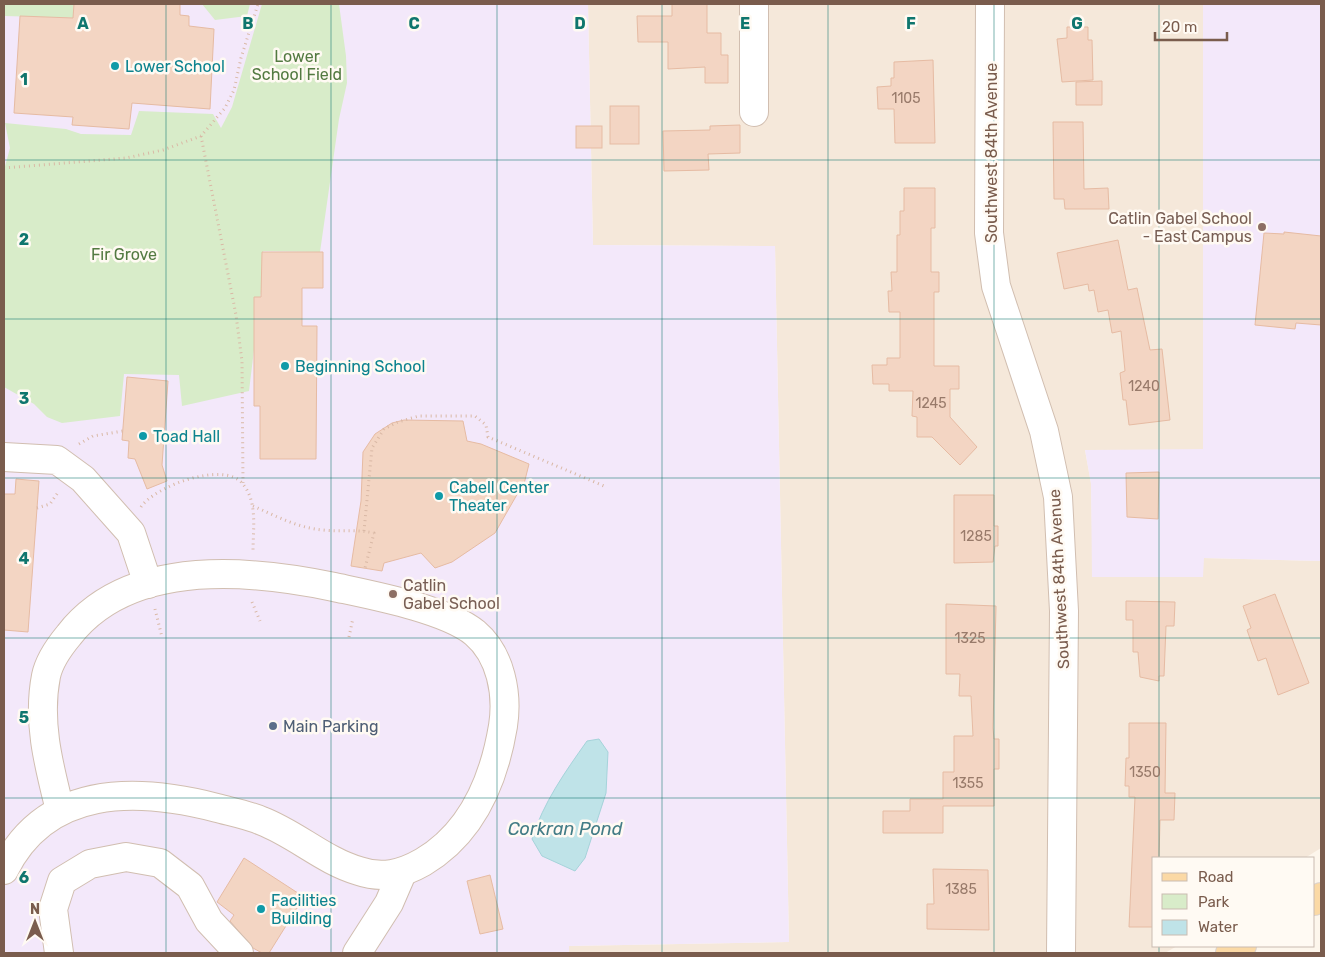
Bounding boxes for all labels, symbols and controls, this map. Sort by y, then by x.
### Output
scale bar [1155,10,1228,42]
text: A [77,14,89,33]
text: B [242,14,254,33]
text: C [408,14,420,33]
text: D [574,14,586,33]
text: E [740,14,750,33]
text: F [906,14,916,33]
text: G [1071,14,1083,33]
text: 20 m [1162,18,1197,36]
park label: Lower School Field [252,47,342,84]
place label: Lower School [125,57,225,76]
marker: Lower School [109,60,121,72]
street label: Southwest 84th Avenue [982,63,1001,243]
text: 1 [20,70,28,89]
house number: 1105 [891,90,921,107]
place label: Catlin Gabel School - East Campus [1108,209,1252,246]
marker: Catlin Gabel School - East Campus [1256,221,1268,233]
text: 2 [19,230,29,249]
park label: Fir Grove [91,245,157,264]
place label: Beginning School [295,357,425,376]
marker: Beginning School [279,360,291,372]
house number: 1240 [1128,378,1160,395]
text: 3 [19,389,29,408]
house number: 1245 [915,395,947,412]
place label: Toad Hall [153,427,220,446]
marker: Toad Hall [137,430,149,442]
place label: Cabell Center Theater [449,478,549,515]
street label: Southwest 84th Avenue [1045,488,1073,669]
marker: Cabell Center Theater [433,490,445,502]
house number: 1285 [960,528,992,545]
text: 4 [19,549,30,568]
place label: Catlin Gabel School [403,576,500,613]
marker: Catlin Gabel School [387,588,399,600]
house number: 1325 [955,630,985,647]
text: 5 [19,708,29,727]
place label: Main Parking [283,717,378,736]
marker: Main Parking [267,720,279,732]
house number: 1350 [1129,764,1161,781]
house number: 1355 [952,775,984,792]
water label: Corkran Pond [508,818,623,840]
legend [1152,857,1315,947]
text: 6 [19,868,29,887]
text: Road [1198,868,1234,886]
house number: 1385 [945,881,977,898]
place label: Facilities Building [271,891,336,928]
text: Park [1198,893,1229,911]
north arrow [10,897,60,947]
text: N [30,901,40,918]
marker: Facilities Building [255,903,267,915]
text: Water [1198,918,1238,936]

